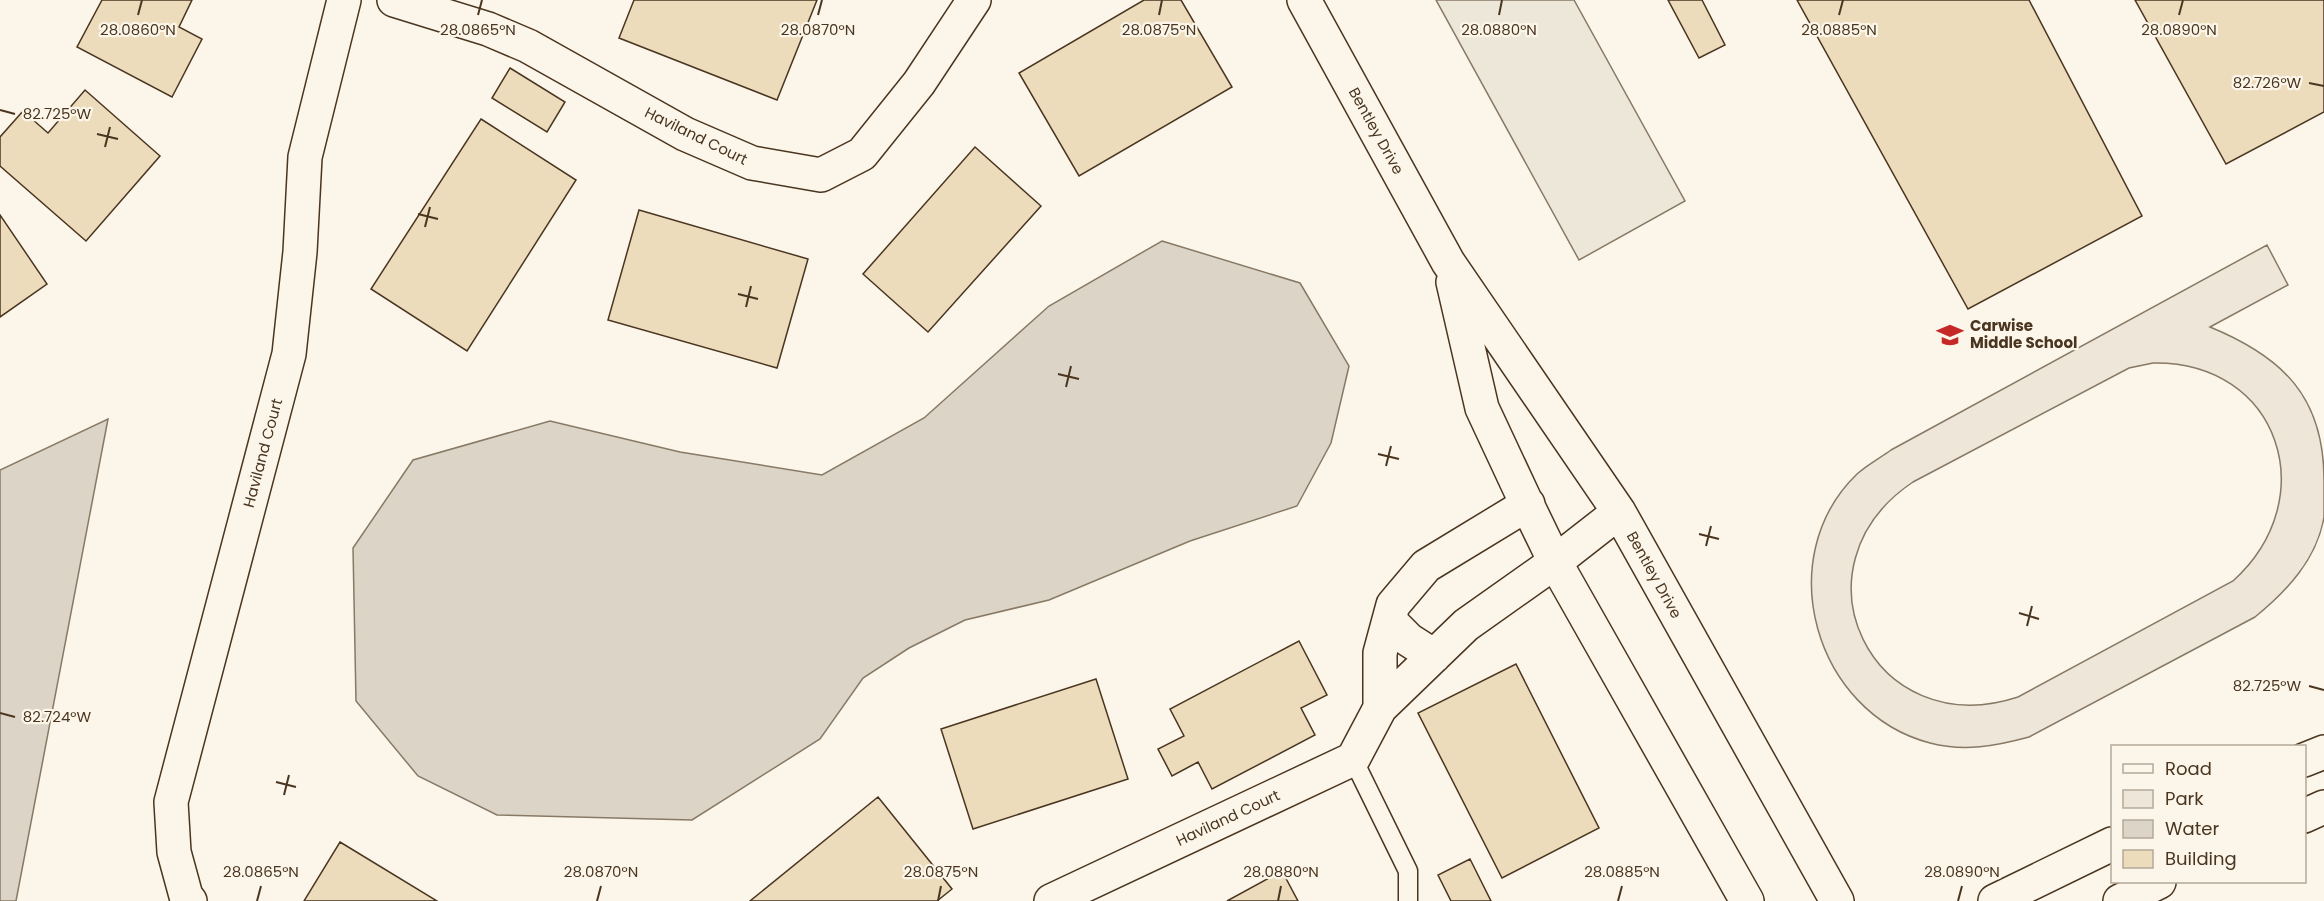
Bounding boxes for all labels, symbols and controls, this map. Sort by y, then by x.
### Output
text: 28.0860°N [100,19,176,40]
text: 28.0865°N [440,19,516,40]
text: 28.0870°N [781,19,855,40]
text: 28.0875°N [1122,19,1196,40]
text: 28.0880°N [1461,19,1537,40]
text: 28.0885°N [1801,19,1877,40]
text: 28.0890°N [2141,19,2217,40]
text: 82.726°W [2233,72,2302,93]
street label: Bentley Drive [1344,83,1409,178]
street label: Haviland Court [641,102,751,170]
text: 82.725°W [23,103,91,124]
place label: Carwise Middle School [1970,315,2077,353]
school or university icon: Carwise Middle School [1935,320,1965,350]
street label: Haviland Court [238,396,287,510]
street label: Bentley Drive [1622,527,1687,622]
text: 82.725°W [2233,675,2301,696]
text: 82.724°W [23,706,91,727]
legend [2111,745,2306,883]
text: Road [2165,756,2212,781]
street label: Haviland Court [1173,784,1283,851]
text: Park [2165,786,2204,811]
text: Water [2165,816,2219,841]
text: Building [2165,846,2237,871]
text: 28.0865°N [223,861,299,882]
text: 28.0870°N [564,861,638,882]
text: 28.0875°N [904,861,978,882]
text: 28.0880°N [1243,861,1319,882]
text: 28.0885°N [1584,861,1660,882]
text: 28.0890°N [1924,861,2000,882]

